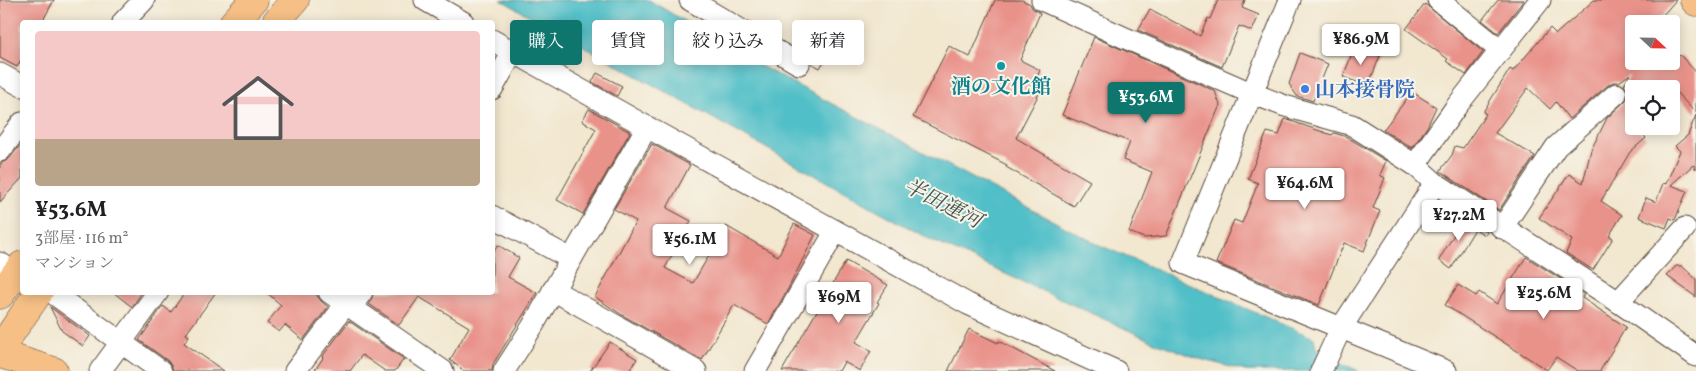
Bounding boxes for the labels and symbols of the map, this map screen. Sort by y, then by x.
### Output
north arrow [1625,15,1680,70]
pin: ¥86.9M [1320,23,1402,66]
marker: 酒の文化館 [995,60,1007,72]
place label: 酒の文化館 [951,74,1051,102]
place label: 山本接骨院 [1315,77,1415,105]
pin: ¥53.6M [1105,82,1187,124]
marker: 山本接骨院 [1299,83,1311,95]
pin: ¥64.6M [1264,168,1346,210]
water label: 半田運河 [898,172,990,238]
pin: ¥27.2M [1418,200,1500,242]
pin: ¥56.1M [649,224,731,266]
pin: ¥25.6M [1503,278,1585,320]
pin: ¥69M [809,282,869,324]

